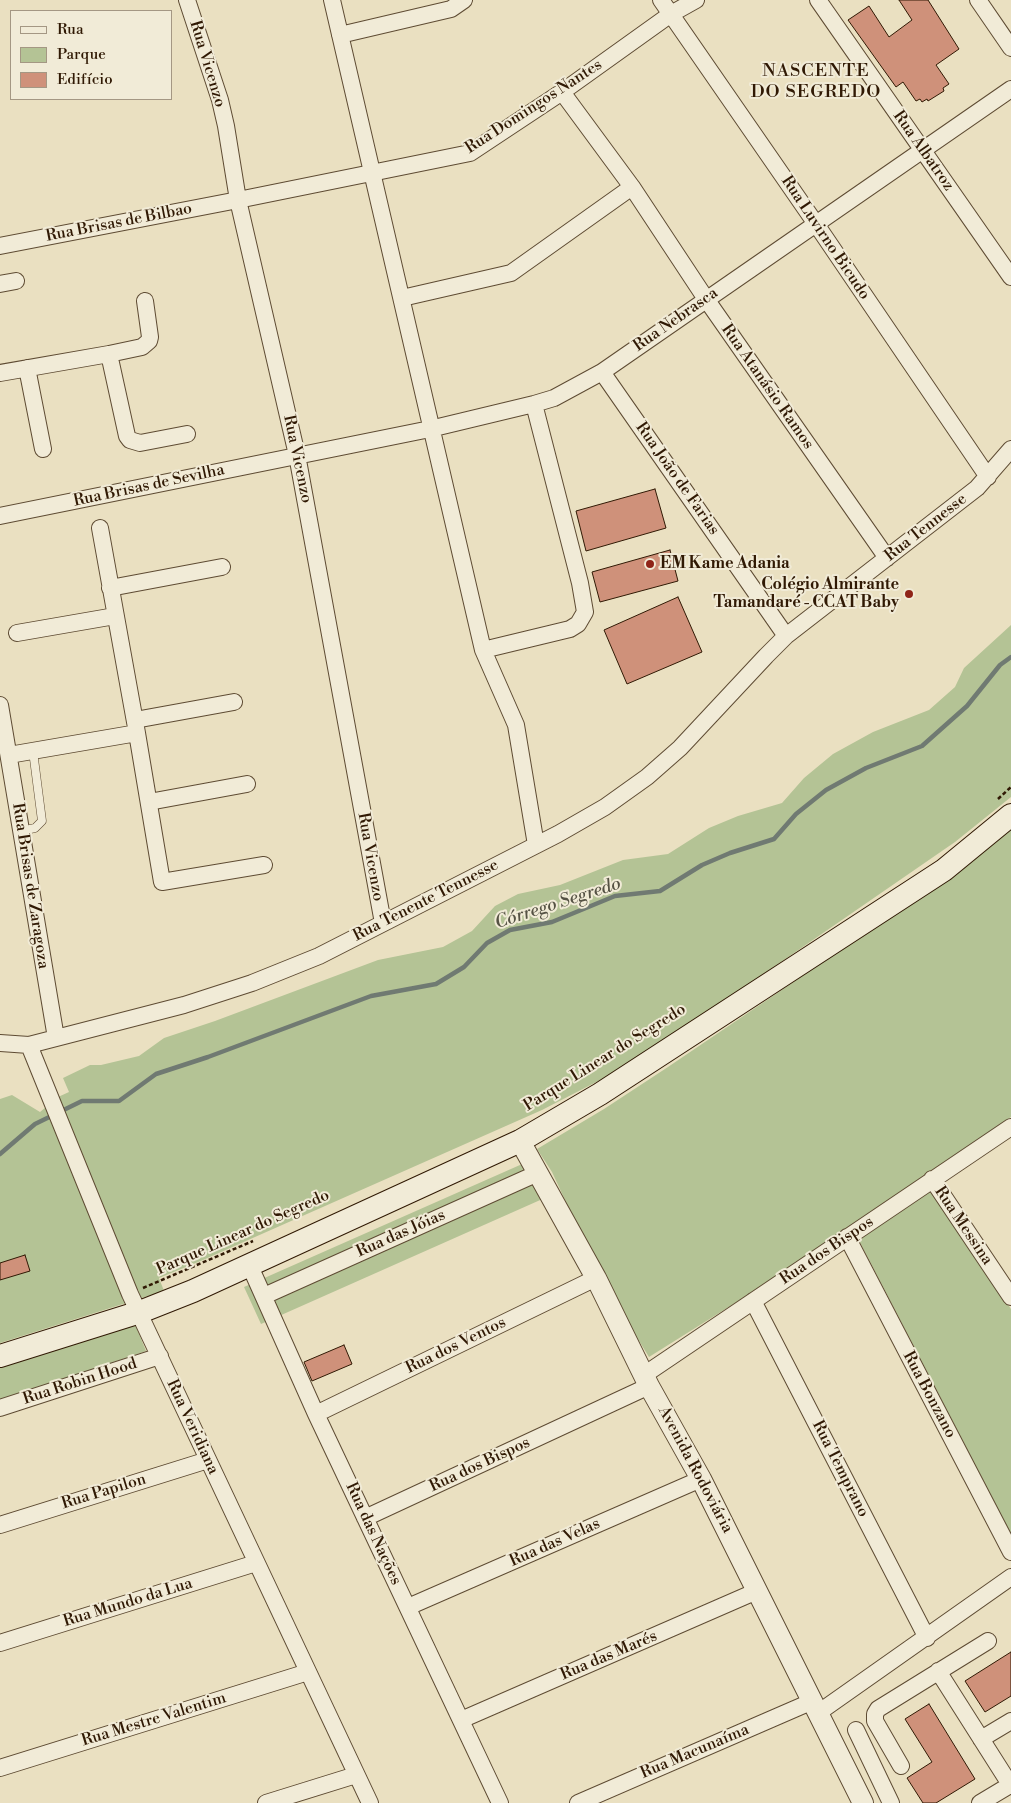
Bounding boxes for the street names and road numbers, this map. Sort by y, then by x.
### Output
street label: Rua Vicenzo [185,18,229,110]
street label: Rua Domingos Nantes [462,56,606,158]
street label: Rua Albatroz [888,107,958,195]
street label: Rua Luvirno Bicudo [776,172,874,304]
street label: Rua Brisas de Bilbao [44,199,194,247]
street label: Rua Nebrasca [630,284,722,356]
street label: Rua Atanásio Ramos [717,321,817,453]
street label: Rua Vicenzo [278,413,316,505]
street label: Rua João de Farias [631,419,723,539]
street label: Rua Brisas de Sevilha [72,461,226,511]
street label: Rua Tennesse [881,490,971,566]
street label: Rua Brisas de Zaragoza [7,802,53,970]
street label: Rua Vicenzo [353,811,387,903]
street label: Rua Tenente Tennesse [350,856,502,946]
street label: Parque Linear do Segredo [520,1000,690,1116]
street label: Rua Messina [930,1183,996,1269]
street label: Parque Linear do Segredo [153,1186,333,1280]
street label: Rua das Jóias [354,1206,448,1262]
street label: Rua dos Bispos [777,1213,877,1289]
street label: Rua dos Ventos [403,1313,509,1379]
street label: Rua Bonzano [898,1348,960,1442]
street label: Rua Robin Hood [21,1355,139,1409]
street label: Rua Veridiana [162,1377,222,1477]
street label: Avenida Rodoviária [653,1403,737,1537]
street label: Rua Temprano [807,1417,873,1521]
street label: Rua dos Bispos [427,1433,533,1497]
street label: Rua Papilon [59,1470,149,1514]
street label: Rua das Nações [341,1480,405,1588]
street label: Rua das Velas [507,1514,603,1572]
street label: Rua Mundo da Lua [61,1574,195,1632]
street label: Rua das Marés [558,1627,660,1685]
street label: Rua Mestre Valentim [79,1689,229,1751]
street label: Rua Macunaíma [638,1720,752,1784]

